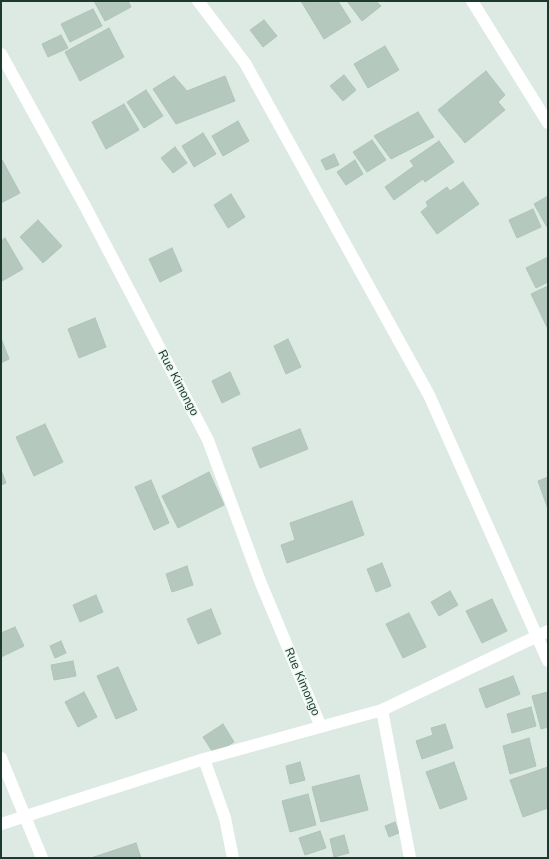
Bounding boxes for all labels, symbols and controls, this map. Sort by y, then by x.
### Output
street label: Rue Kimongo [155,348,201,418]
street label: Rue Kimongo [281,646,323,718]

